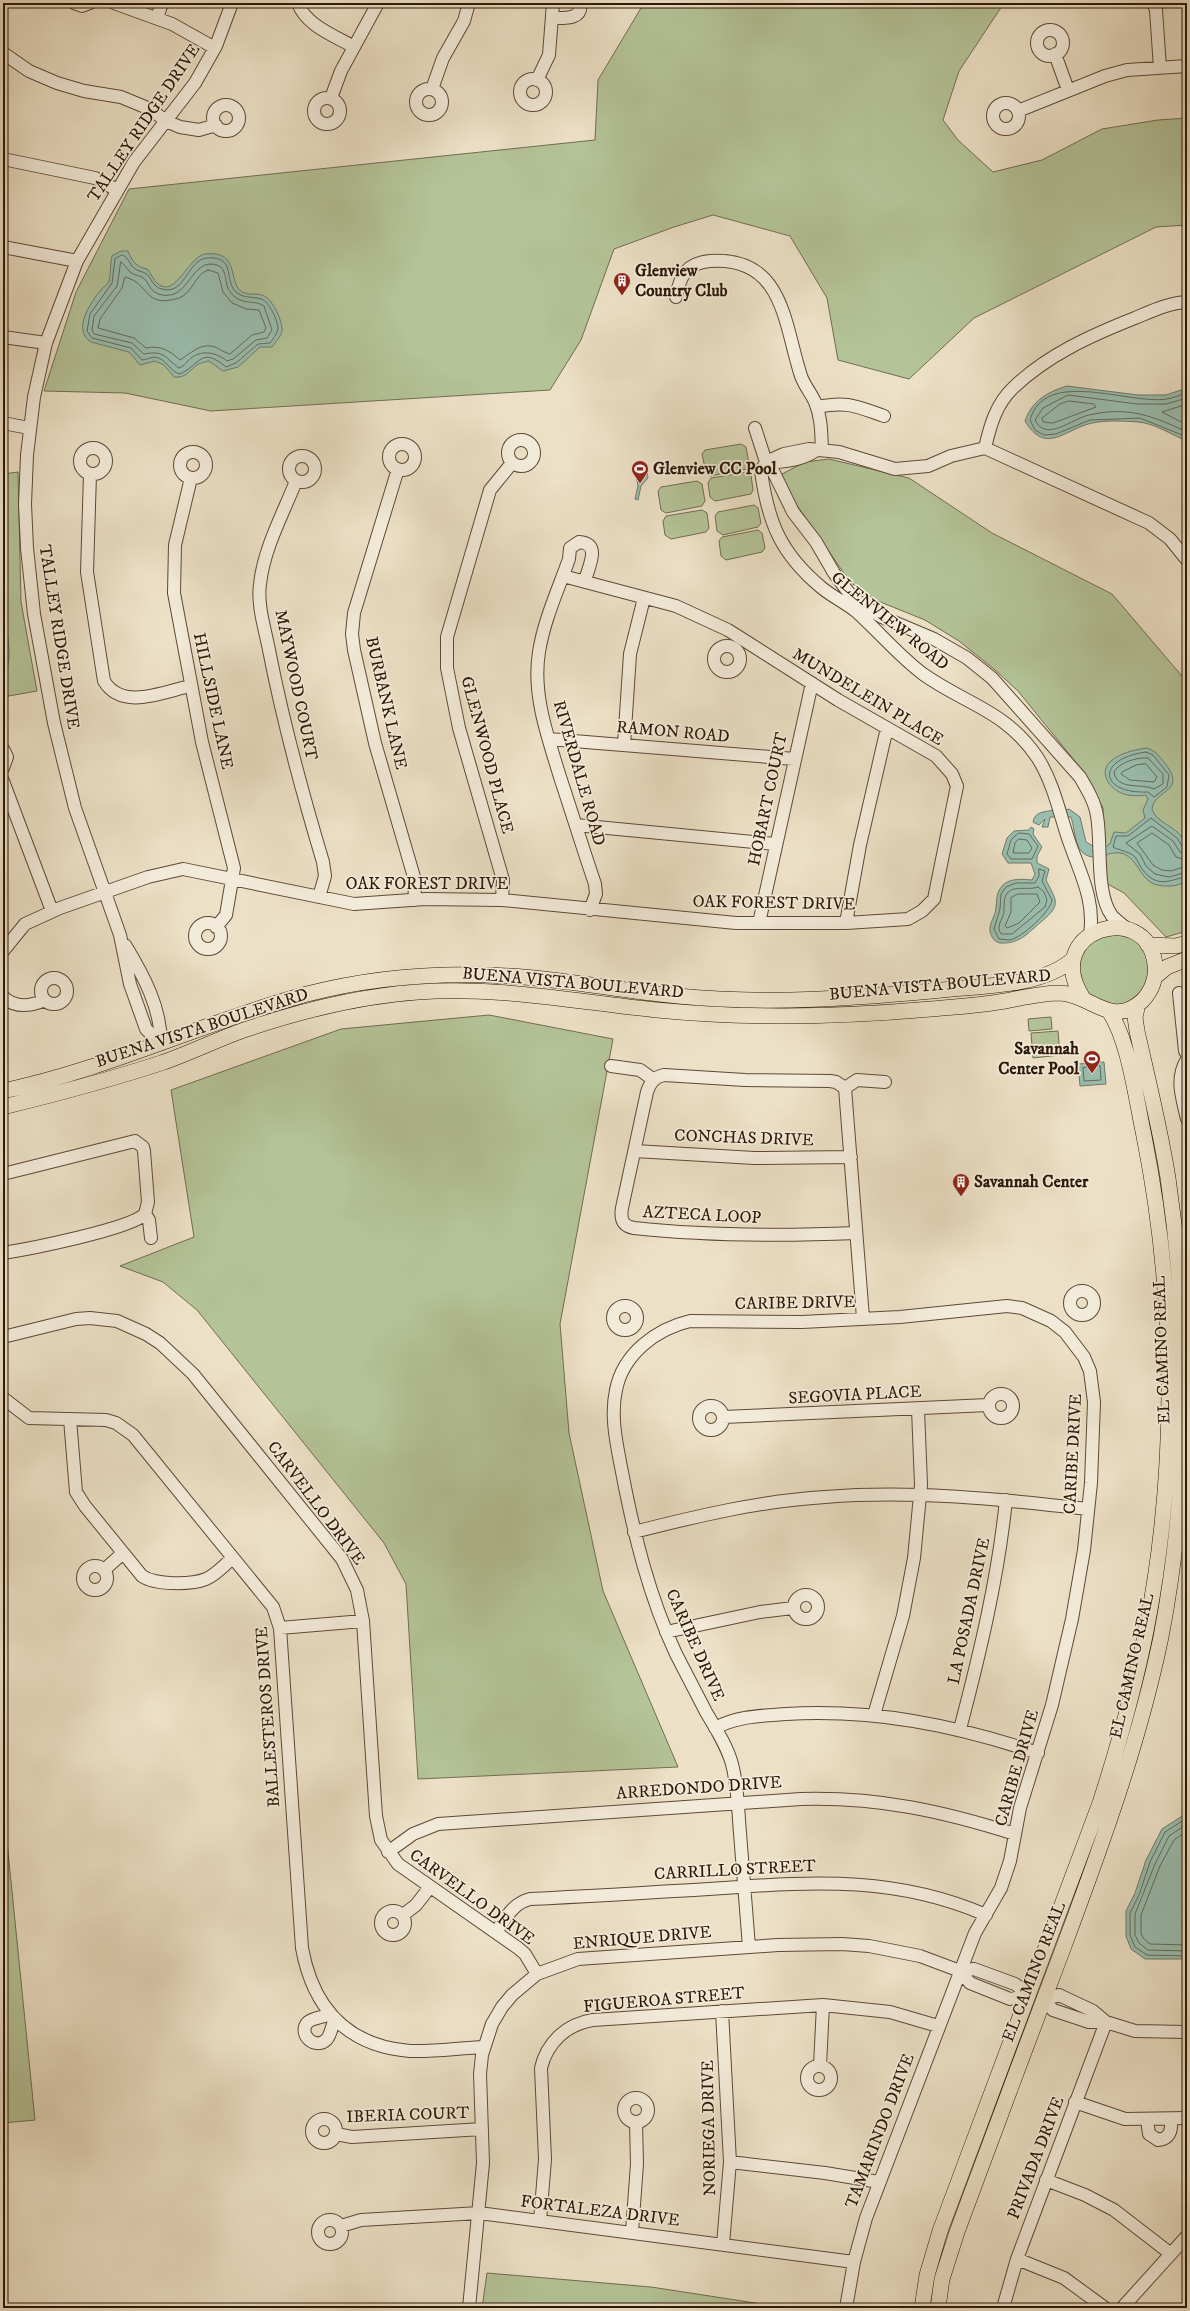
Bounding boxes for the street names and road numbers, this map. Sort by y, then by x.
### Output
street label: TALLEY RIDGE DRIVE [83,40,205,206]
street label: TALLEY RIDGE DRIVE [34,543,84,731]
street label: GLENVIEW ROAD [826,567,954,675]
street label: MAYWOOD COURT [269,608,323,762]
street label: HILLSIDE LANE [188,631,238,771]
street label: BURBANK LANE [360,634,412,772]
street label: MUNDELEIN PLACE [788,643,948,751]
street label: GLENWOOD PLACE [455,674,519,836]
street label: RIVERDALE ROAD [548,698,610,848]
street label: RAMON ROAD [615,716,731,748]
street label: HOBART COURT [743,730,793,868]
street label: OAK FOREST DRIVE [346,873,509,895]
street label: OAK FOREST DRIVE [692,891,856,915]
street label: BUENA VISTA BOULEVARD [461,962,685,1004]
street label: BUENA VISTA BOULEVARD [828,964,1052,1006]
street label: BUENA VISTA BOULEVARD [93,983,311,1073]
street label: CONCHAS DRIVE [674,1125,814,1151]
street label: AZTECA LOOP [642,1201,762,1229]
street label: EL CAMINO REAL [1148,1275,1176,1425]
street label: CARIBE DRIVE [735,1291,855,1315]
street label: SEGOVIA PLACE [788,1381,922,1409]
street label: CARIBE DRIVE [1059,1393,1087,1515]
street label: CARVELLO DRIVE [262,1437,370,1569]
street label: LA POSADA DRIVE [943,1536,995,1686]
street label: CARIBE DRIVE [660,1585,730,1705]
street label: EL CAMINO REAL [1105,1591,1159,1741]
street label: BALLESTEROS DRIVE [251,1626,285,1808]
street label: CARIBE DRIVE [990,1707,1044,1829]
street label: ARREDONDO DRIVE [615,1771,783,1805]
street label: CARVELLO DRIVE [405,1844,539,1950]
street label: CARRILLO STREET [654,1855,817,1885]
street label: EL CAMINO REAL [997,1899,1071,2045]
street label: ENRIQUE DRIVE [572,1921,712,1955]
street label: FIGUEROA STREET [582,1982,746,2018]
street label: TAMARINDO DRIVE [840,2051,920,2211]
street label: NORIEGA DRIVE [697,2060,721,2196]
street label: PRIVADA DRIVE [1003,2094,1069,2222]
street label: IBERIA COURT [346,2102,470,2128]
street label: FORTALEZA DRIVE [519,2190,681,2232]

